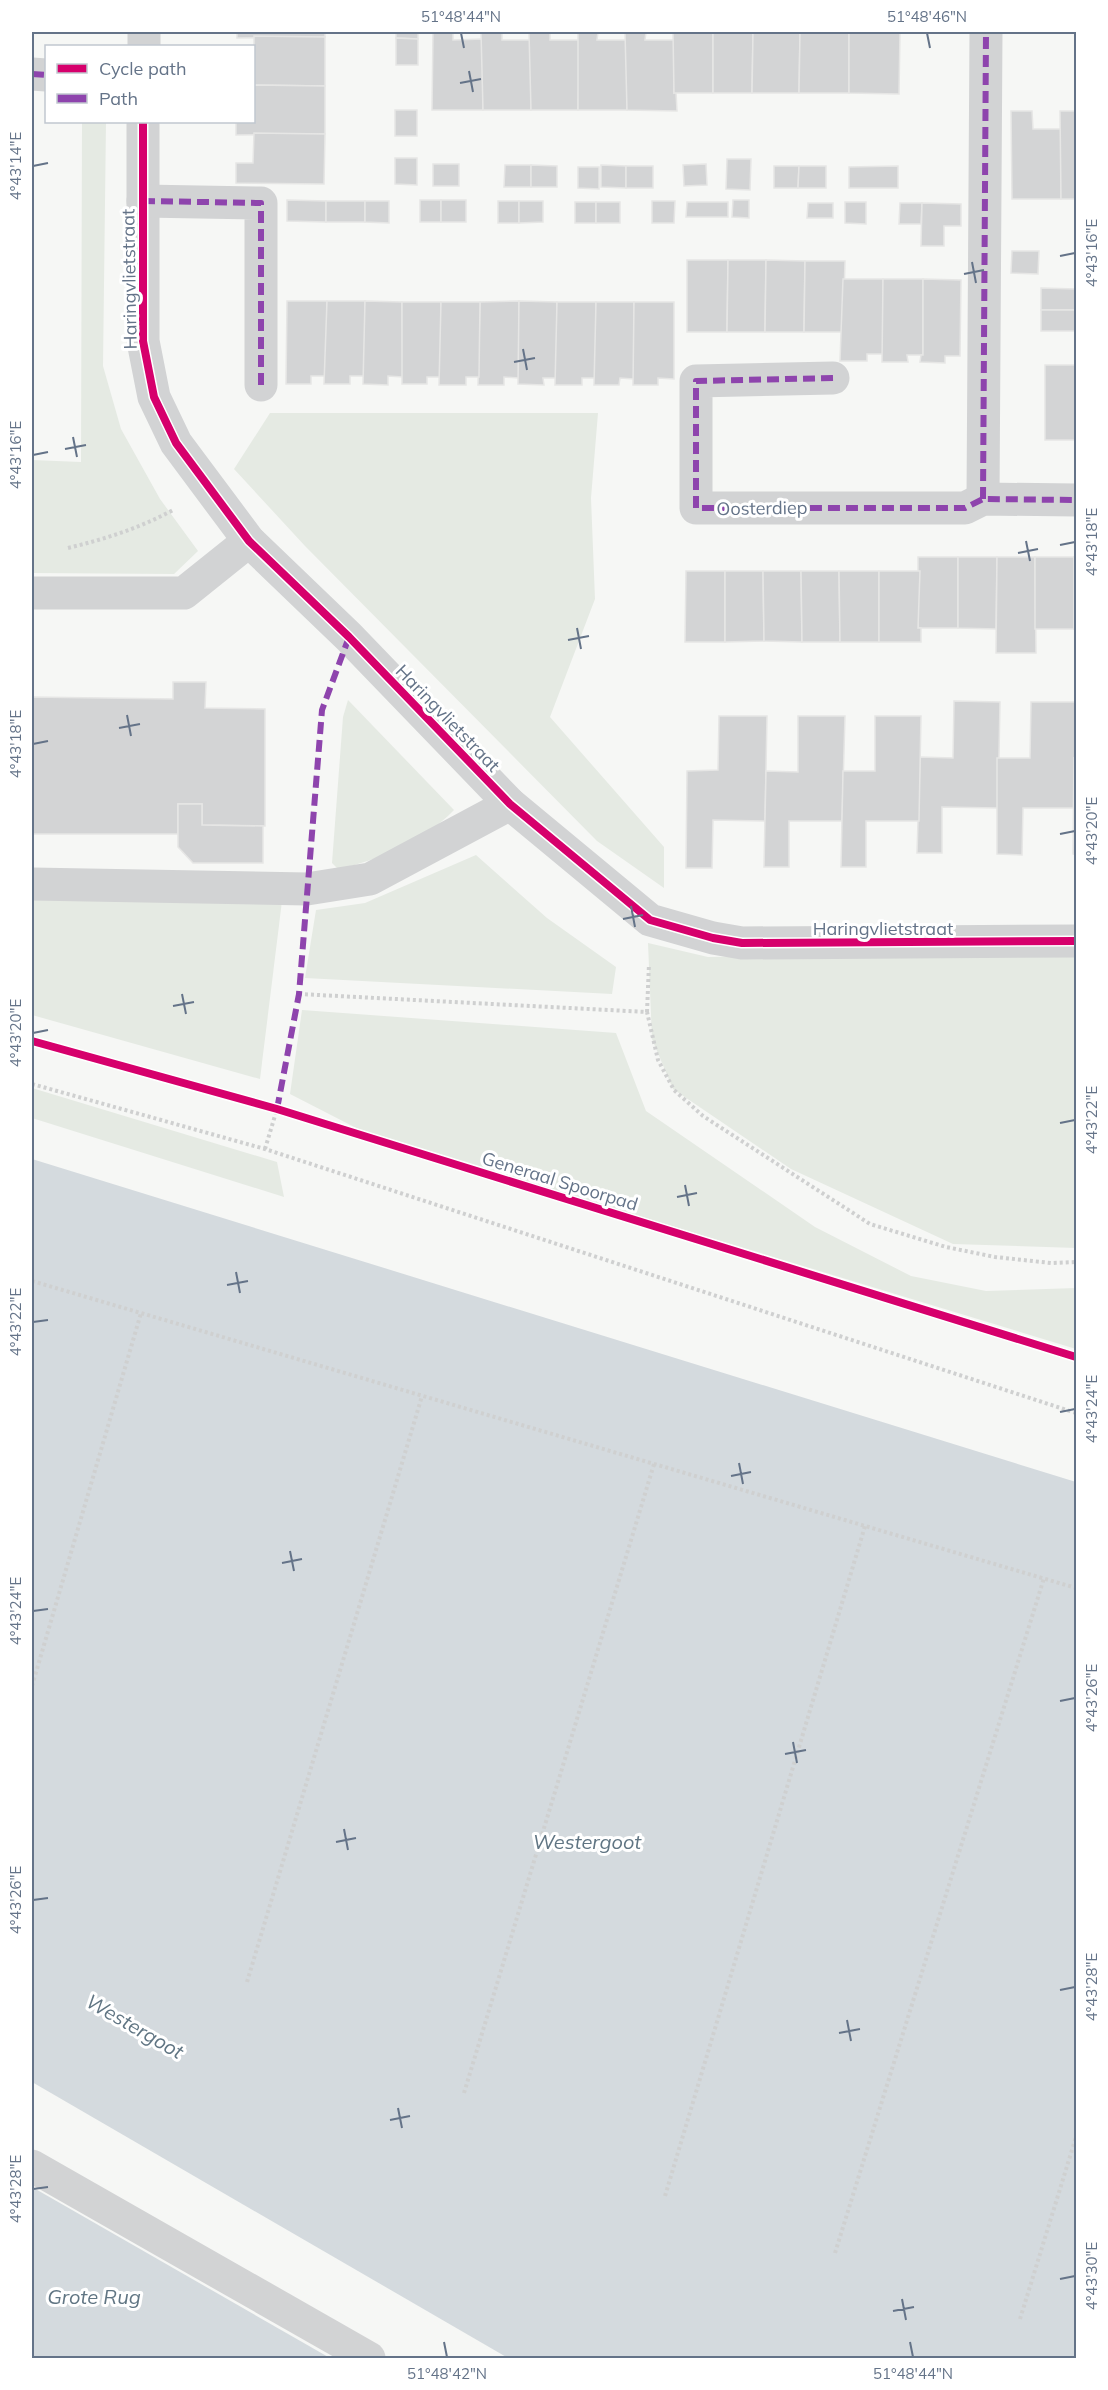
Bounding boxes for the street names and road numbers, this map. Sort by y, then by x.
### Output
street label: Haringvlietstraat [116,209,142,349]
street label: Oosterdiep [716,496,808,520]
street label: Haringvlietstraat [391,659,505,777]
street label: Haringvlietstraat [813,917,953,940]
street label: Generaal Spoorpad [479,1146,641,1216]

